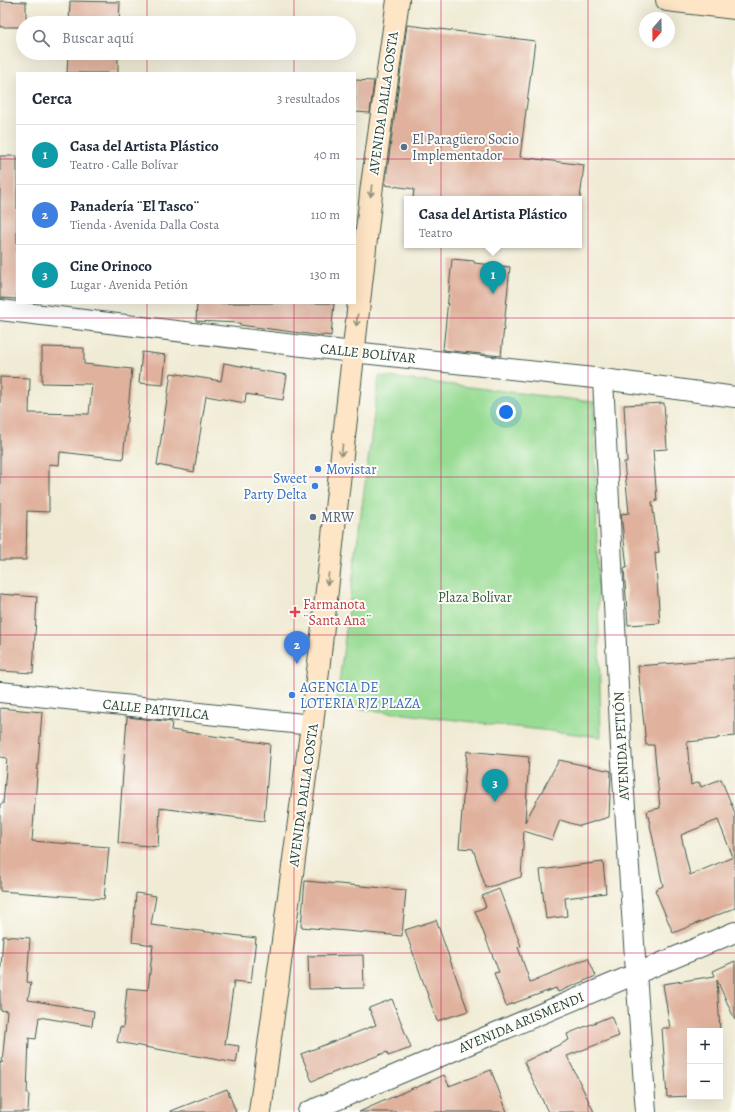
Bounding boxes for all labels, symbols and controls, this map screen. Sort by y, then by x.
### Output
north arrow [639,12,675,48]
search box [16,16,356,60]
icon: search [30,27,52,49]
text: Buscar aquí [62,28,134,48]
street label: AVENIDA DALLA COSTA [364,29,403,177]
text: Cerca [32,87,72,110]
text: 3 resultados [277,90,340,107]
place label: El Paragüero Socio Implementador [412,130,519,165]
text: Casa del Artista Plástico [70,136,219,156]
marker: El Paragüero Socio Implementador [399,142,409,152]
text: 1 [43,146,47,163]
text: 40 m [314,146,340,163]
text: Teatro · Calle Bolívar [70,156,178,173]
one-way arrow [367,184,375,197]
text: Panadería ¨El Tasco¨ [70,196,199,216]
popup [404,196,582,248]
text: Casa del Artista Plástico [419,204,567,224]
text: 2 [42,206,48,223]
text: 110 m [311,206,340,223]
text: Tienda · Avenida Dalla Costa [70,216,219,233]
text: Teatro [419,224,452,241]
text: Cine Orinoco [70,256,152,276]
pin: 1 [480,261,506,294]
text: 3 [42,266,48,283]
text: 130 m [310,266,340,283]
text: Lugar · Avenida Petión [70,276,188,293]
one-way arrow [353,313,360,326]
street label: CALLE BOLÍVAR [319,339,417,368]
your location [496,402,516,422]
one-way arrow [339,443,346,456]
place label: Movistar [326,460,377,479]
marker: Movistar [313,464,323,474]
place label: Sweet Party Delta [243,469,307,504]
marker: Sweet Party Delta [310,481,320,491]
place label: MRW [321,508,355,527]
marker: MRW [308,512,318,522]
one-way arrow [324,572,332,585]
park label: Plaza Bolívar [438,588,513,607]
place label: Farmanota ¨Santa Ana¨ [303,595,372,630]
marker: Farmanota ¨Santa Ana¨ [290,607,300,617]
pin: 2 [284,631,310,664]
place label: AGENCIA DE LOTERIA RJZ PLAZA [299,678,421,713]
marker: AGENCIA DE LOTERIA RJZ PLAZA [287,690,297,700]
street label: AVENIDA PETIÓN [609,691,634,802]
street label: CALLE PATIVILCA [102,694,211,725]
street label: AVENIDA DALLA COSTA [284,721,323,869]
pin: 3 [482,769,508,802]
street label: AVENIDA ARISMENDI [455,987,587,1058]
map controls [687,1028,723,1100]
button: + [687,1028,723,1064]
button: − [687,1064,723,1100]

